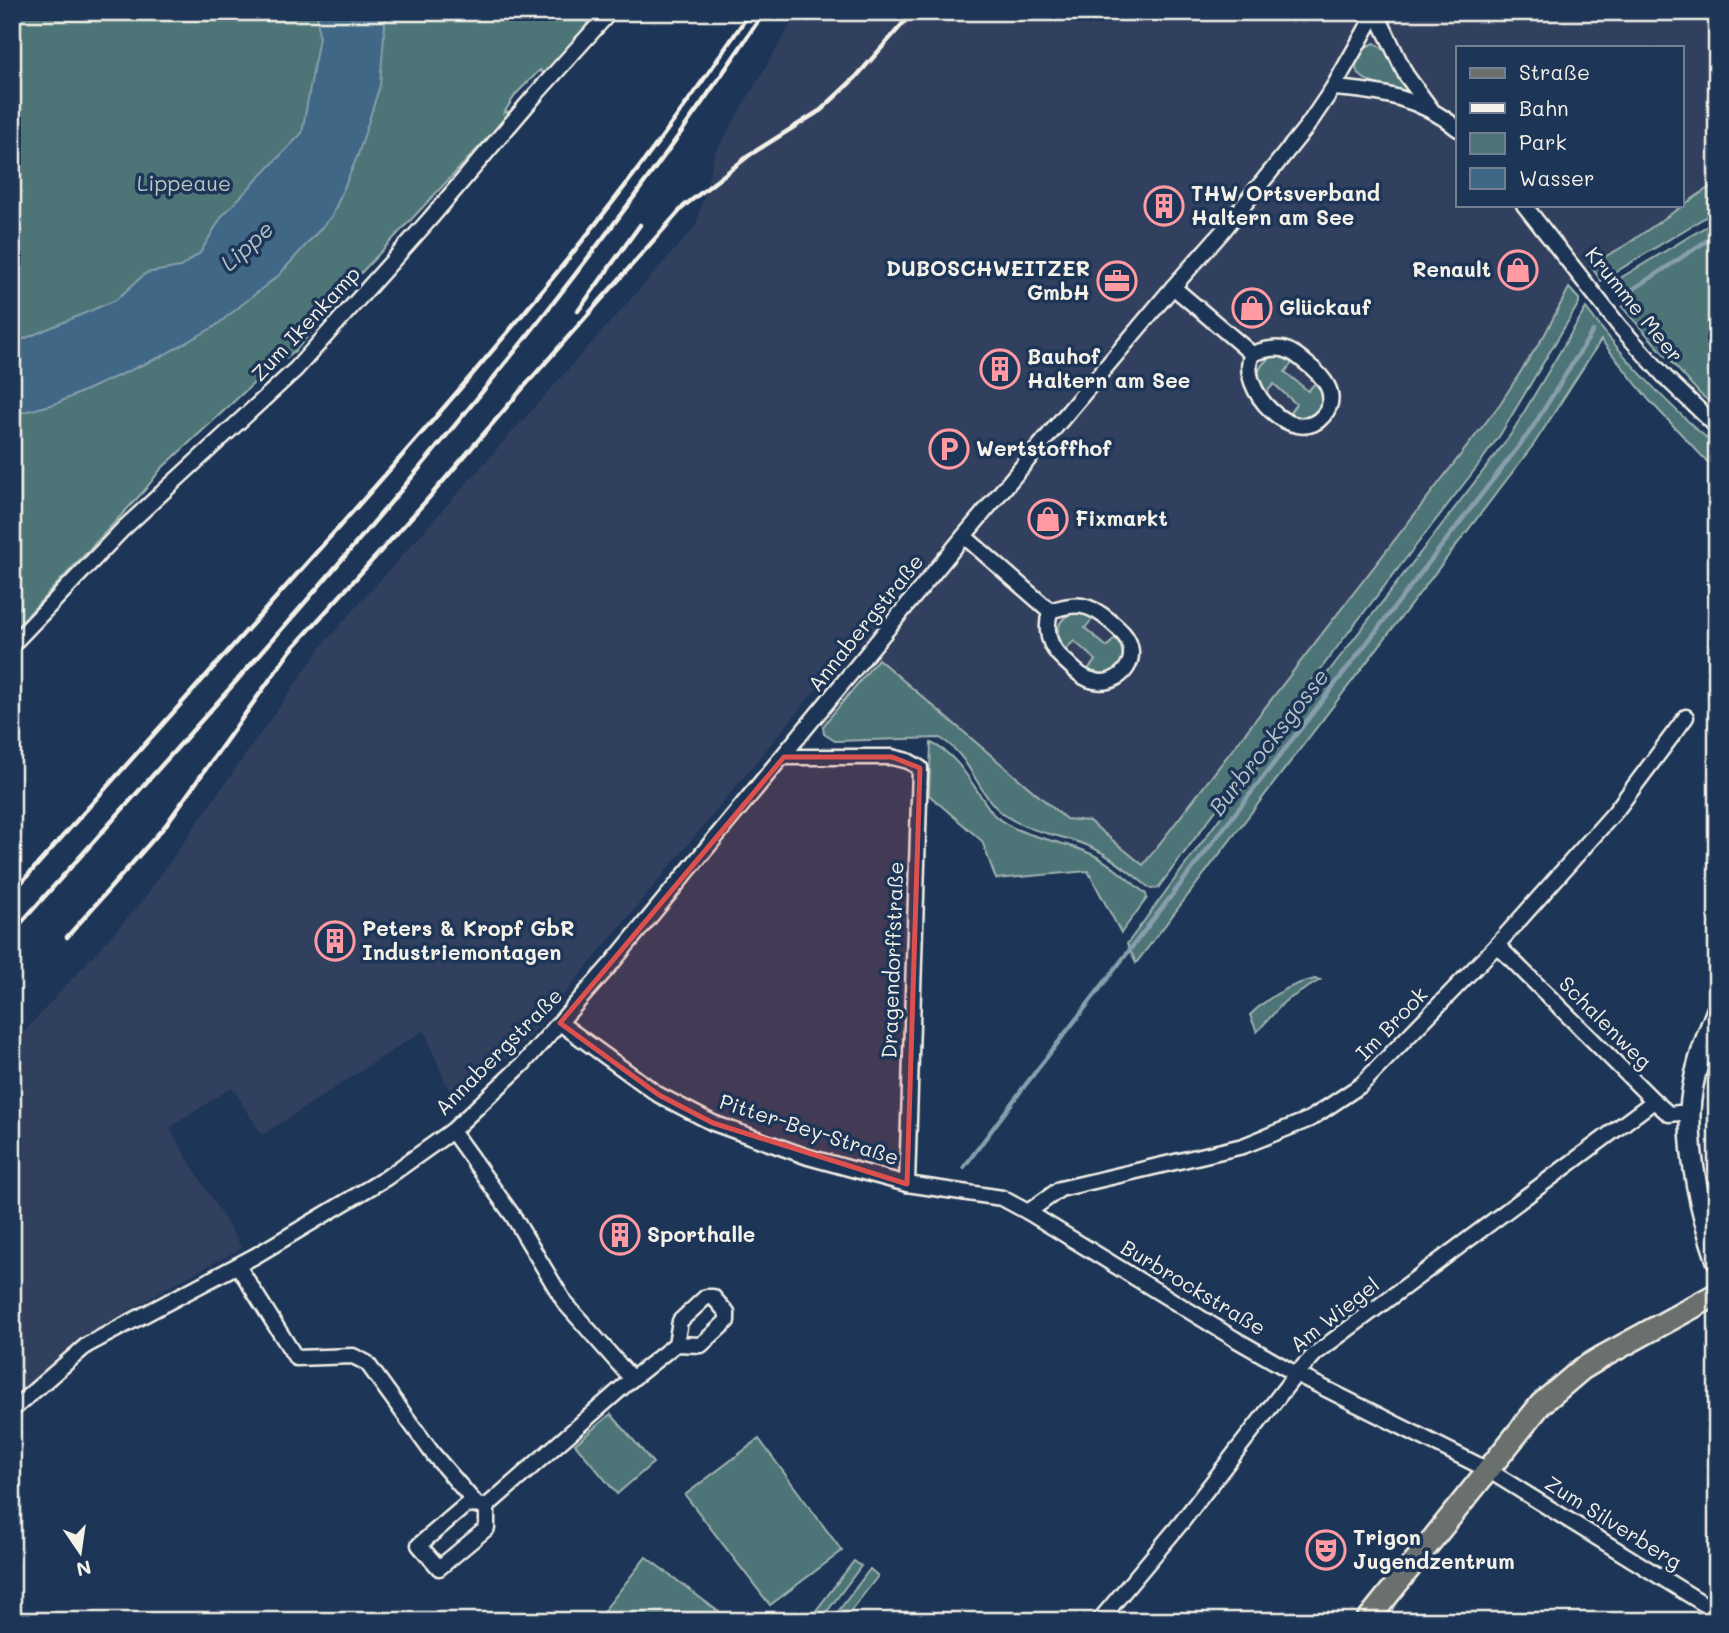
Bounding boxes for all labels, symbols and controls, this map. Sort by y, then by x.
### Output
legend [1456,46,1684,206]
text: Straße [1519,58,1590,85]
text: Bahn [1519,94,1569,121]
text: Park [1519,128,1567,155]
text: Wasser [1519,164,1594,191]
park label: Lippeaue [137,169,231,196]
place label: THW Ortsverband Haltern am See [1191,179,1380,230]
building icon: THW Ortsverband Haltern am See [1143,185,1185,227]
water label: Lippe [213,213,279,277]
street label: Krumme Meer [1580,241,1690,367]
shop icon: Renault [1497,249,1539,291]
place label: DUBOSCHWEITZER GmbH [886,254,1090,305]
place label: Renault [1412,255,1491,282]
street label: Zum Ikenkamp [245,260,365,386]
office icon: DUBOSCHWEITZER GmbH [1096,260,1138,302]
shop icon: Glückauf [1231,287,1273,329]
place label: Glückauf [1279,293,1372,320]
place label: Bauhof Haltern am See [1027,342,1190,393]
building icon: Bauhof Haltern am See [979,348,1021,390]
parking icon: Wertstoffhof [928,428,970,470]
place label: Wertstoffhof [976,434,1112,461]
shop icon: Fixmarkt [1027,498,1069,540]
place label: Fixmarkt [1075,504,1168,531]
street label: Annabergstraße [801,548,929,696]
water label: Burbrocksgosse [1201,662,1335,821]
street label: Dragendorffstraße [875,861,908,1059]
place label: Peters & Kropf GbR Industriemontagen [362,914,574,965]
building icon: Peters & Kropf GbR Industriemontagen [314,920,356,962]
street label: Schalenweg [1554,970,1658,1074]
street label: Im Brook [1349,980,1433,1066]
street label: Annabergstraße [429,982,567,1120]
street label: Pitter-Bey-Straße [716,1087,903,1170]
building icon: Sporthalle [599,1214,641,1256]
place label: Sporthalle [647,1220,755,1247]
street label: Burbrockstraße [1116,1233,1271,1341]
street label: Am Wiegel [1284,1270,1384,1357]
street label: Zum Silverberg [1540,1469,1687,1575]
north arrow [46,1518,116,1588]
place label: Trigon Jugendzentrum [1353,1523,1515,1574]
theatre icon: Trigon Jugendzentrum [1305,1529,1347,1571]
text: N [74,1555,94,1583]

